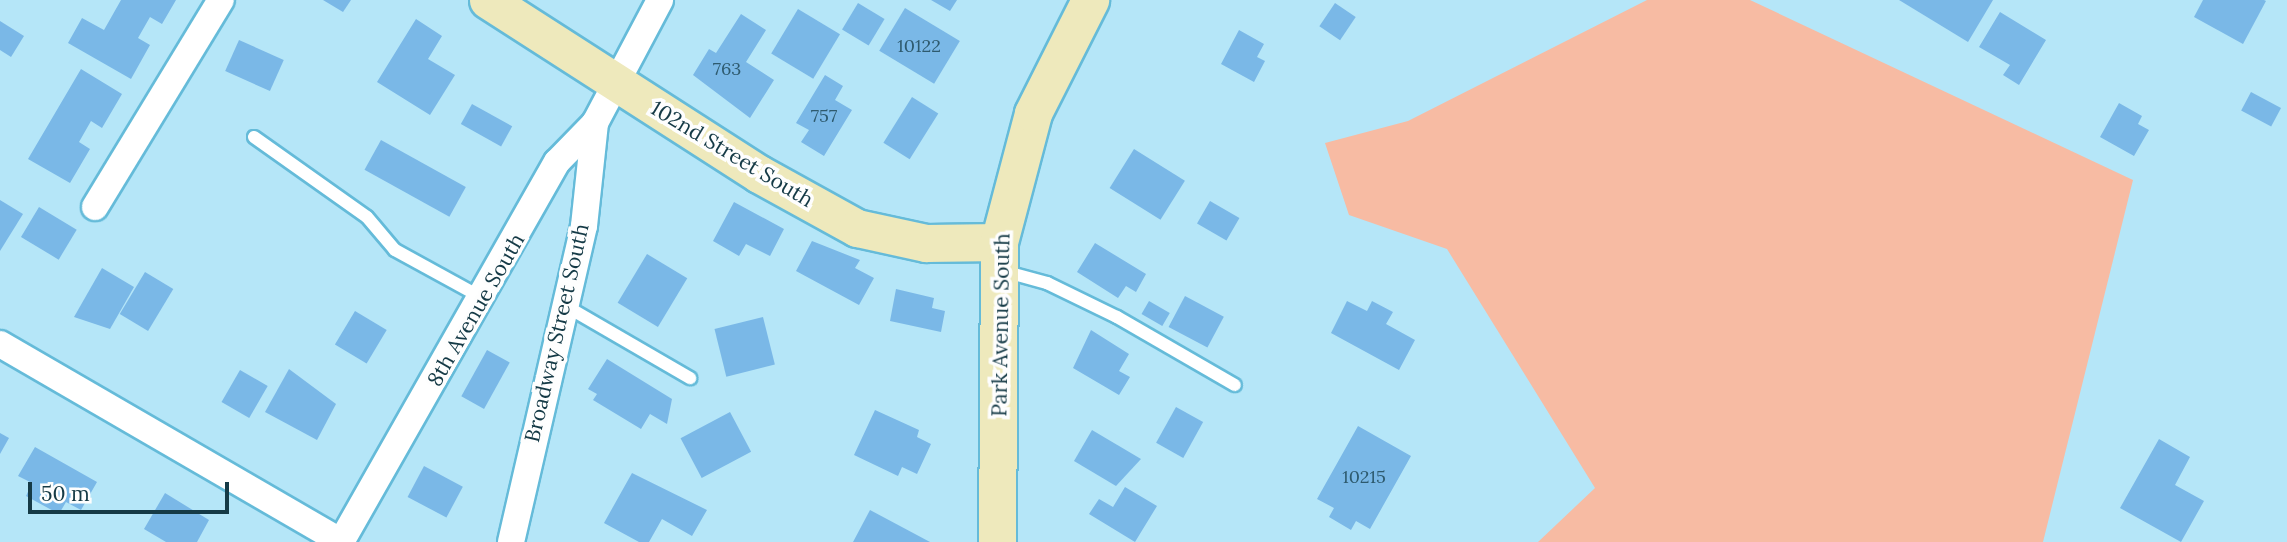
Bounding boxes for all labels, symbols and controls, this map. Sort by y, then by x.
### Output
house number: 10122 [897,35,941,57]
house number: 763 [713,58,741,80]
street label: 102nd Street South [646,96,818,212]
house number: 757 [811,105,837,127]
street label: Broadway Street South [520,221,594,445]
street label: 8th Avenue South [422,229,530,391]
street label: Park Avenue South [987,233,1015,417]
house number: 10215 [1342,466,1386,488]
scale bar [32,468,233,512]
text: 50 m [41,480,90,507]

